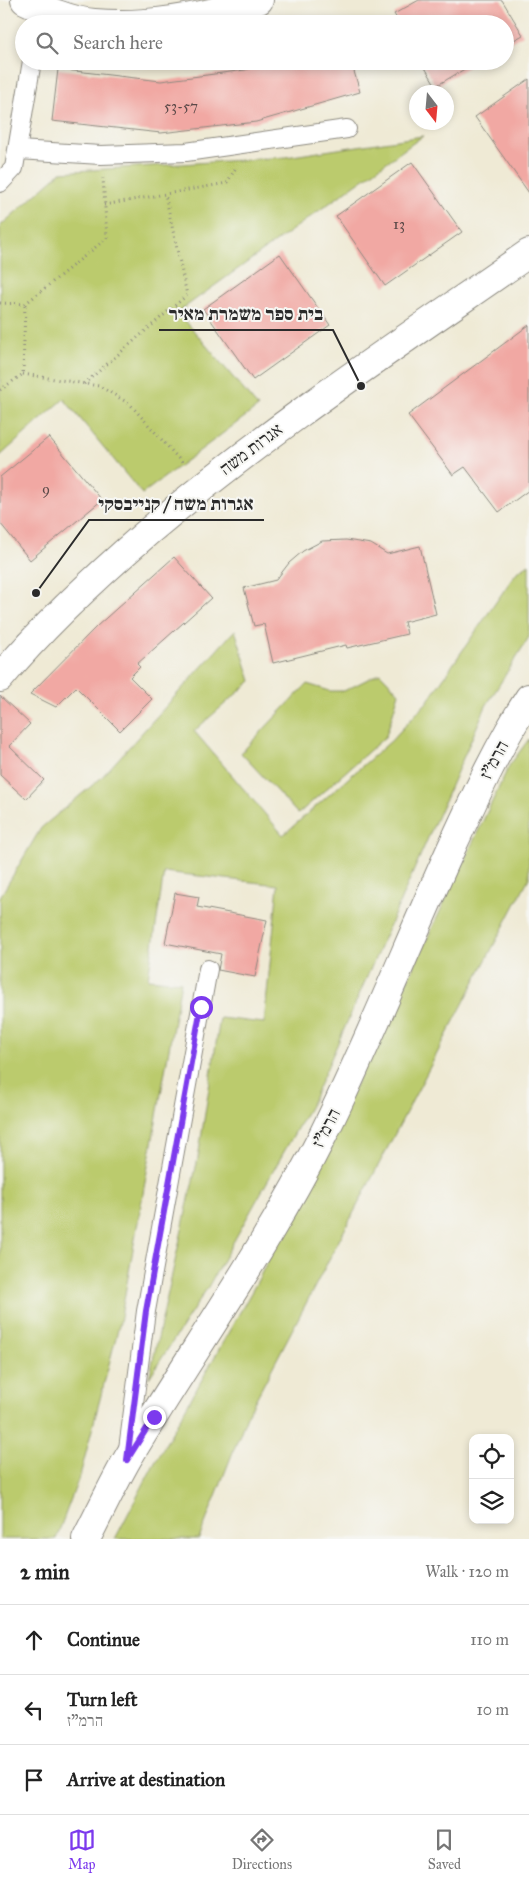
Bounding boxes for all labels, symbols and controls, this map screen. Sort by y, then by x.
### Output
search box [15,15,514,70]
icon: search [33,29,61,57]
text: Search here [73,31,163,54]
north arrow [409,85,454,130]
house number: 53-57 [164,97,198,115]
house number: 13 [393,215,405,233]
callout: בית ספר משמרת מאיר [159,296,333,330]
text: בית ספר משמרת מאיר [169,302,323,325]
street label: אגרות משה [215,418,287,480]
house number: 9 [42,480,50,498]
callout: אגרות משה / קנייבסקי [89,486,264,520]
text: אגרות משה / קנייבסקי [98,492,254,515]
street label: הרמ"ז [475,737,513,783]
route start [190,996,213,1019]
street label: הרמ"ז [307,1105,345,1151]
route end [143,1406,166,1429]
map controls [469,1434,514,1524]
button: locate [469,1434,514,1479]
button: layers [469,1479,514,1524]
text: 2 min [20,1559,70,1585]
text: Walk · 120 m [425,1562,509,1581]
icon: ahead [20,1626,48,1654]
text: Continue [67,1628,140,1651]
text: 110 m [470,1630,509,1649]
text: Turn left [67,1688,137,1711]
icon: left [20,1696,48,1724]
text: 10 m [477,1700,509,1719]
text: הרמ"ז [67,1711,103,1730]
icon: arrive [20,1766,48,1794]
text: Arrive at destination [67,1768,225,1791]
tab: Map [68,1826,96,1873]
tab: Directions [232,1826,292,1873]
tab: Saved [428,1826,461,1873]

